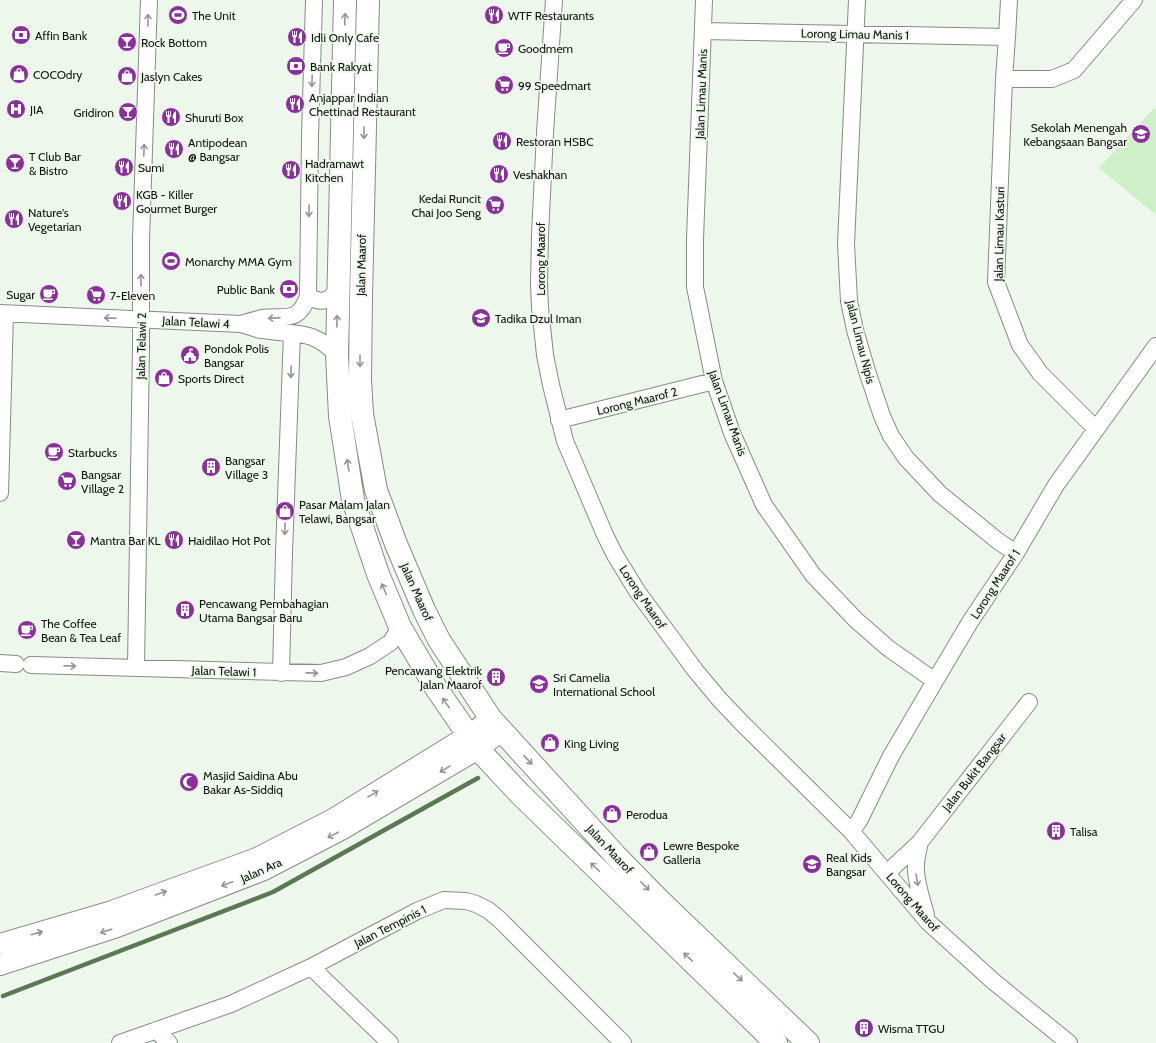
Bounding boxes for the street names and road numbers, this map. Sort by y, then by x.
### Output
street label: Lorong Limau Manis 1 [801,26,909,42]
street label: Jalan Limau Manis [692,49,710,140]
street label: Jalan Limau Kasturi [991,187,1007,282]
street label: Lorong Maarof [533,222,548,296]
street label: Jalan Maarof [353,234,369,297]
street label: Jalan Limau Nipis [843,298,879,385]
street label: Jalan Telawi 2 [133,312,149,381]
street label: Jalan Telawi 4 [161,313,230,331]
street label: Jalan Limau Manis [705,367,750,458]
street label: Lorong Maarof 2 [595,384,679,418]
street label: Lorong Maarof 1 [967,546,1023,622]
street label: Jalan Maarof [397,560,436,623]
street label: Lorong Maarof [616,562,670,632]
street label: Jalan Telawi 1 [190,662,257,680]
street label: Jalan Bukit Bangsar [938,730,1009,815]
street label: Jalan Maarof [583,820,637,877]
street label: Jalan Ara [237,854,284,886]
street label: Lorong Maarof [883,869,943,935]
street label: Jalan Tempinis 1 [351,901,429,951]

